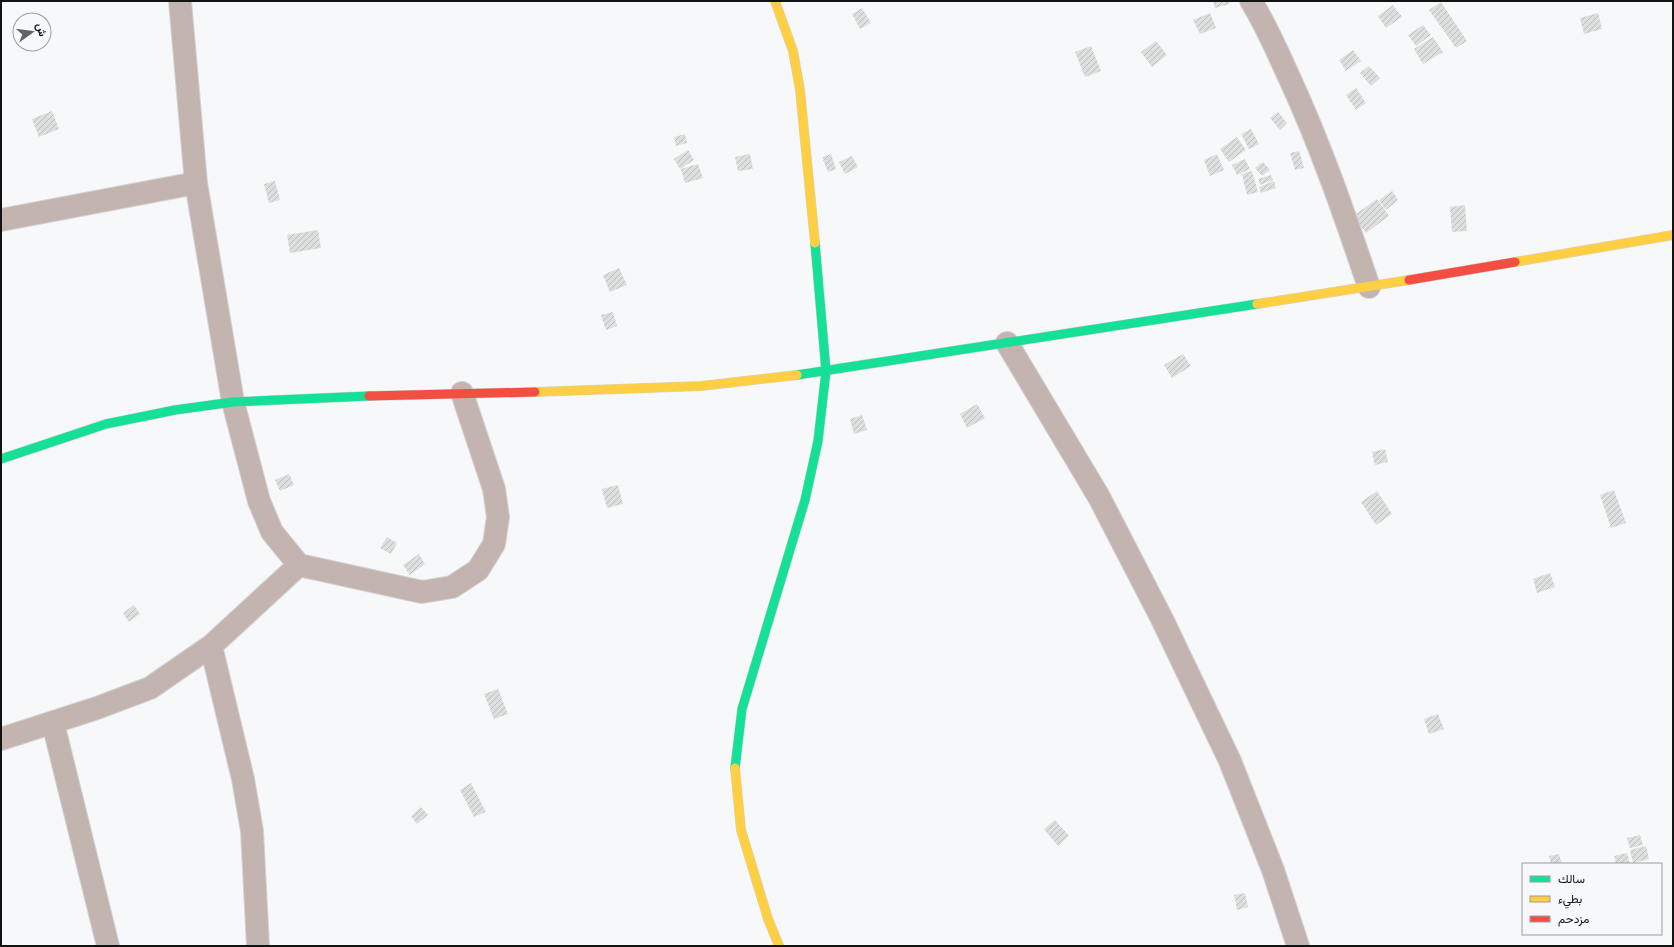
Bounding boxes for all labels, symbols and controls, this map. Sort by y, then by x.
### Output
north arrow [12,12,52,52]
text: ش [33,22,49,38]
legend [1522,863,1662,935]
text: سالك [1558,872,1585,886]
text: بطيء [1558,892,1582,909]
text: مزدحم [1558,912,1589,927]

